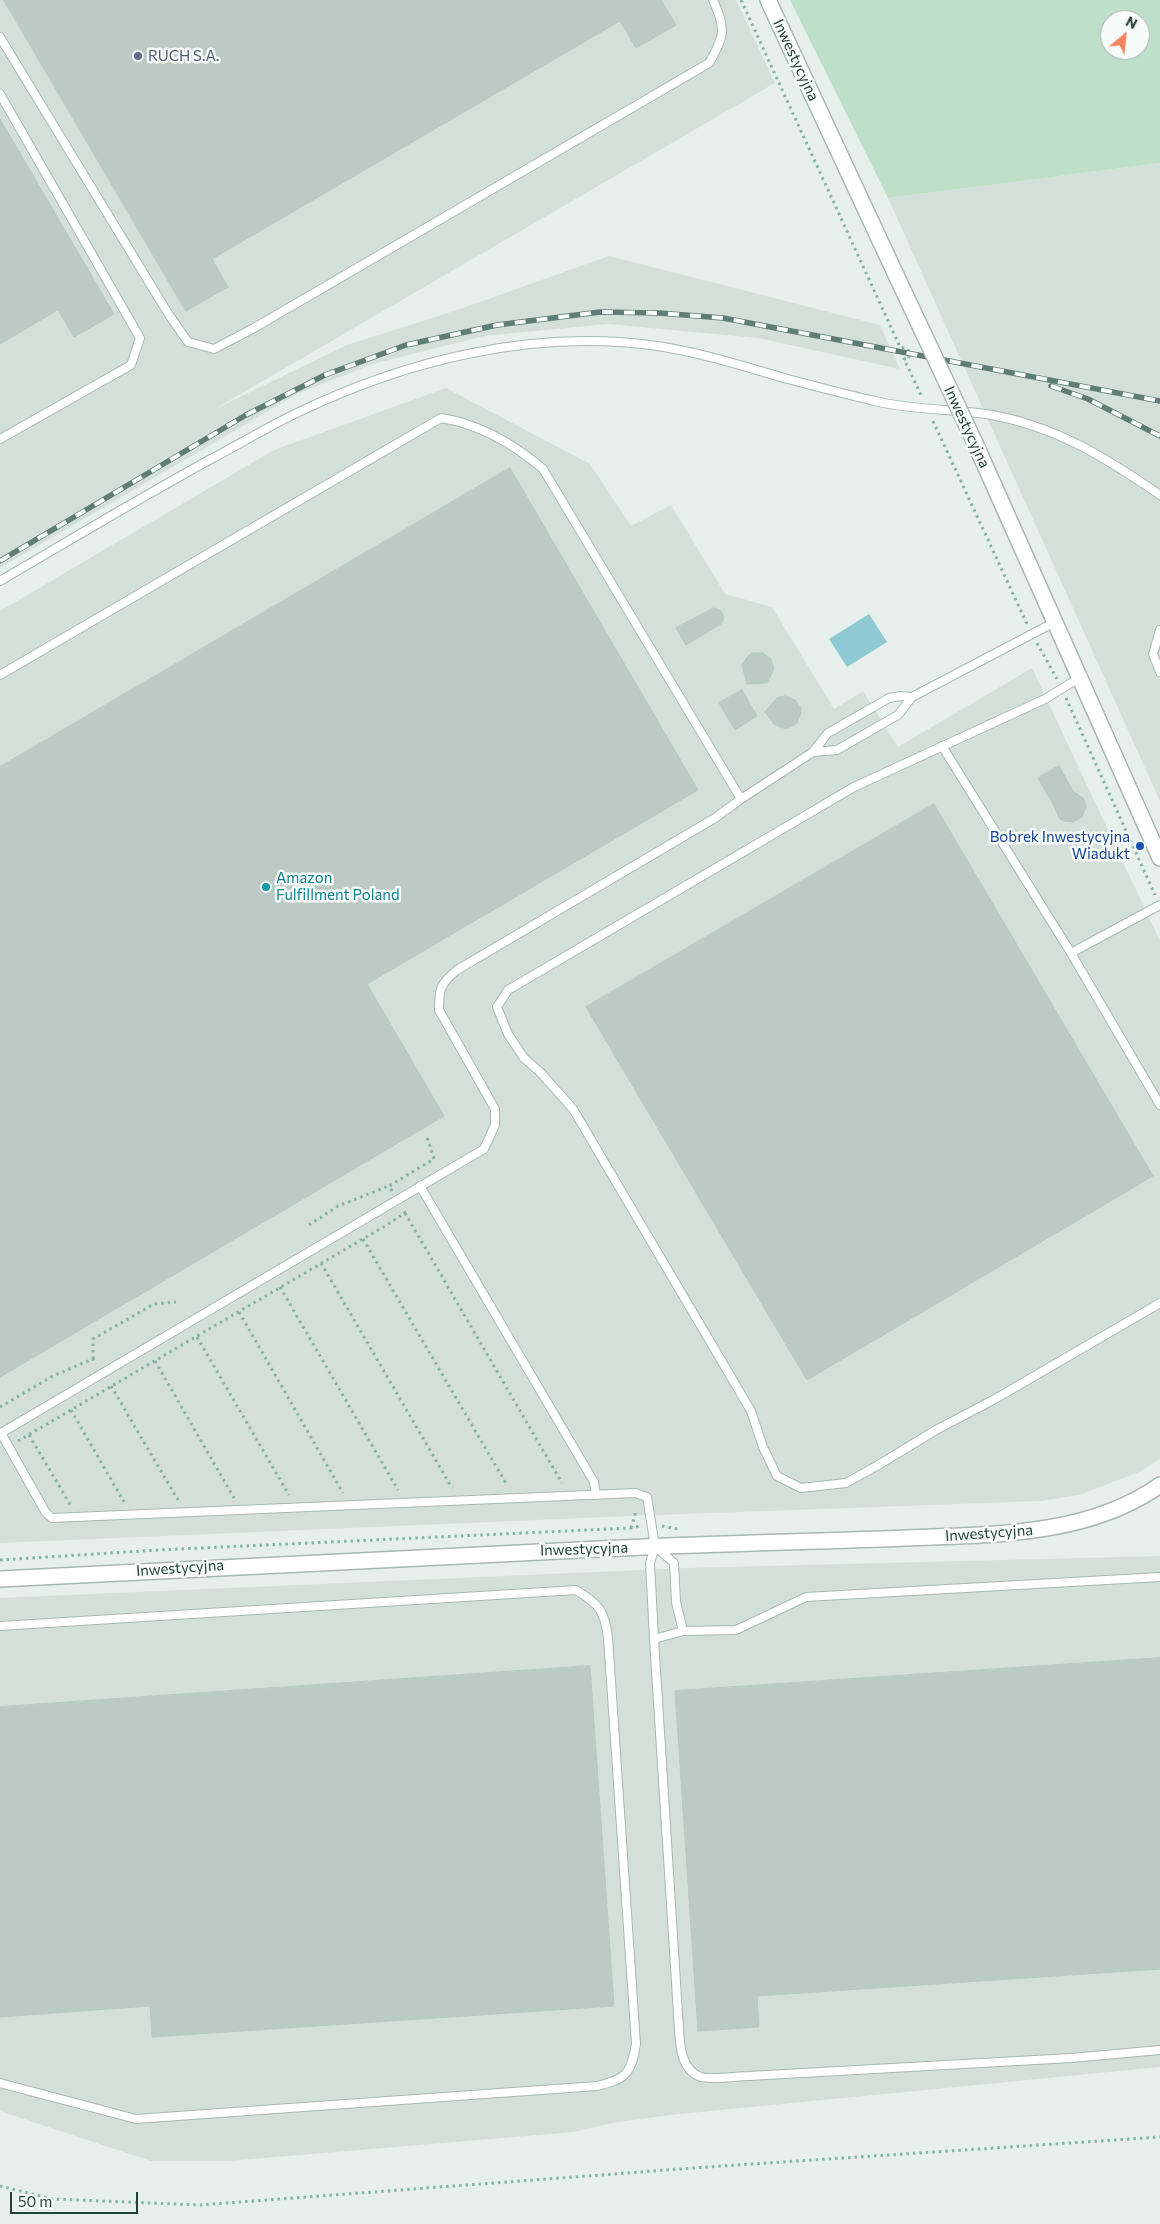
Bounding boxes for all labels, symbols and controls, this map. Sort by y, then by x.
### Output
north arrow [1100,10,1150,60]
text: N [1123,12,1140,32]
street label: Inwestycyjna [769,16,823,104]
place label: RUCH S.A. [148,47,219,65]
marker: RUCH S.A. [132,50,144,62]
street label: Inwestycyjna [940,383,994,471]
place label: Bobrek Inwestycyjna Wiadukt [990,828,1130,863]
marker: Bobrek Inwestycyjna Wiadukt [1134,840,1146,852]
place label: Amazon Fulfillment Poland [276,869,400,904]
marker: Amazon Fulfillment Poland [260,881,272,893]
street label: Inwestycyjna [944,1521,1034,1545]
street label: Inwestycyjna [540,1538,628,1560]
street label: Inwestycyjna [135,1556,225,1580]
scale bar [12,2182,140,2214]
text: 50 m [18,2192,52,2210]

